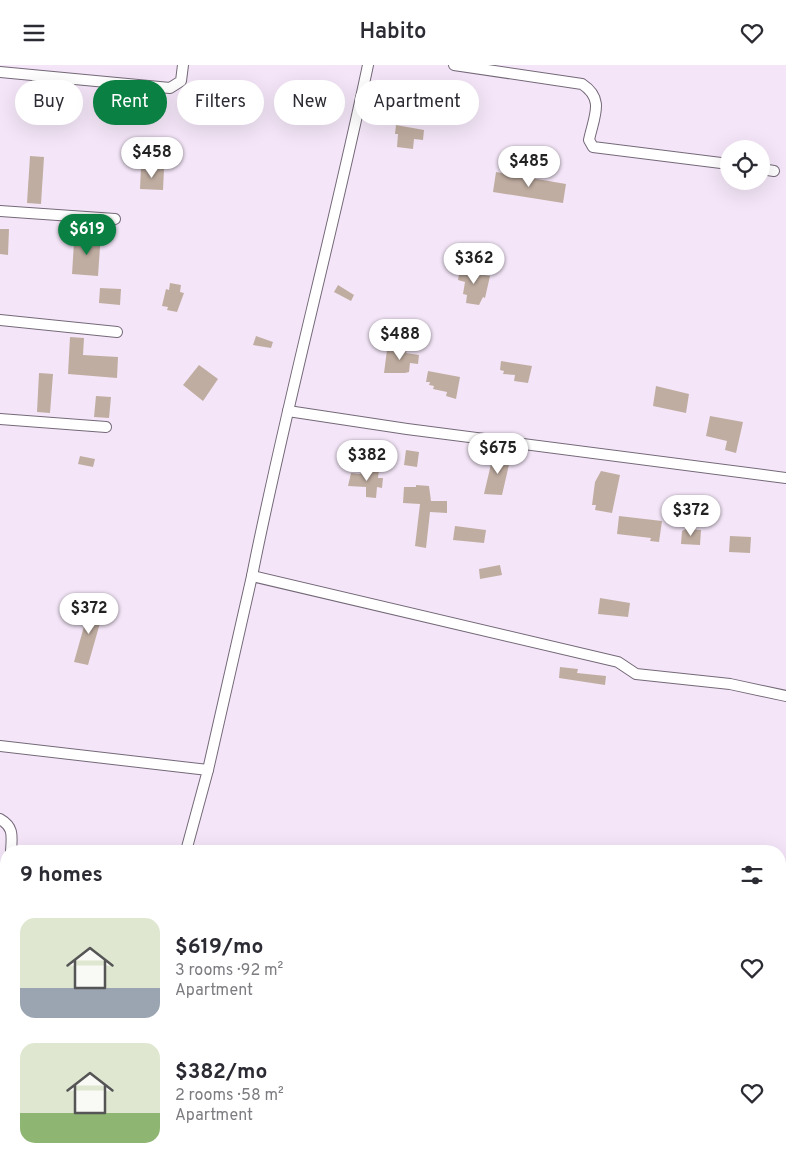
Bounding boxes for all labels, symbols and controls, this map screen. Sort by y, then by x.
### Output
icon: menu [20,19,48,47]
text: Habito [360,19,426,46]
icon: heart [738,19,766,47]
chip: Buy [15,80,83,125]
chip: Rent [93,80,167,125]
chip: Filters [177,80,264,125]
chip: New [274,80,345,125]
chip: Apartment [355,80,479,125]
pin: $458 [122,137,182,179]
map controls [720,140,770,190]
button: locate [720,140,770,190]
text: $458 [132,143,172,163]
pin: $485 [499,145,559,188]
text: $485 [509,152,549,172]
pin: $619 [57,213,117,256]
text: $619 [69,220,105,240]
pin: $362 [444,243,504,285]
text: $362 [455,249,493,269]
pin: $488 [370,319,430,361]
text: $488 [380,325,420,345]
pin: $675 [468,433,528,475]
pin: $382 [337,439,397,482]
text: $675 [479,439,517,459]
text: $382 [348,446,386,466]
pin: $372 [661,495,721,537]
text: $372 [672,501,710,521]
pin: $372 [59,593,119,635]
text: $372 [70,599,108,619]
icon: filters [738,861,766,889]
text: 9 homes [20,862,103,889]
text: $619/mo [175,934,263,961]
icon: home [60,938,120,998]
icon: heart [738,954,766,982]
text: 3 rooms · 92 m² [175,961,283,981]
text: Apartment [175,981,253,1001]
text: $382/mo [175,1059,267,1086]
icon: home [60,1063,120,1123]
icon: heart [738,1079,766,1107]
text: 2 rooms · 58 m² [175,1086,284,1106]
text: Apartment [175,1106,253,1126]

